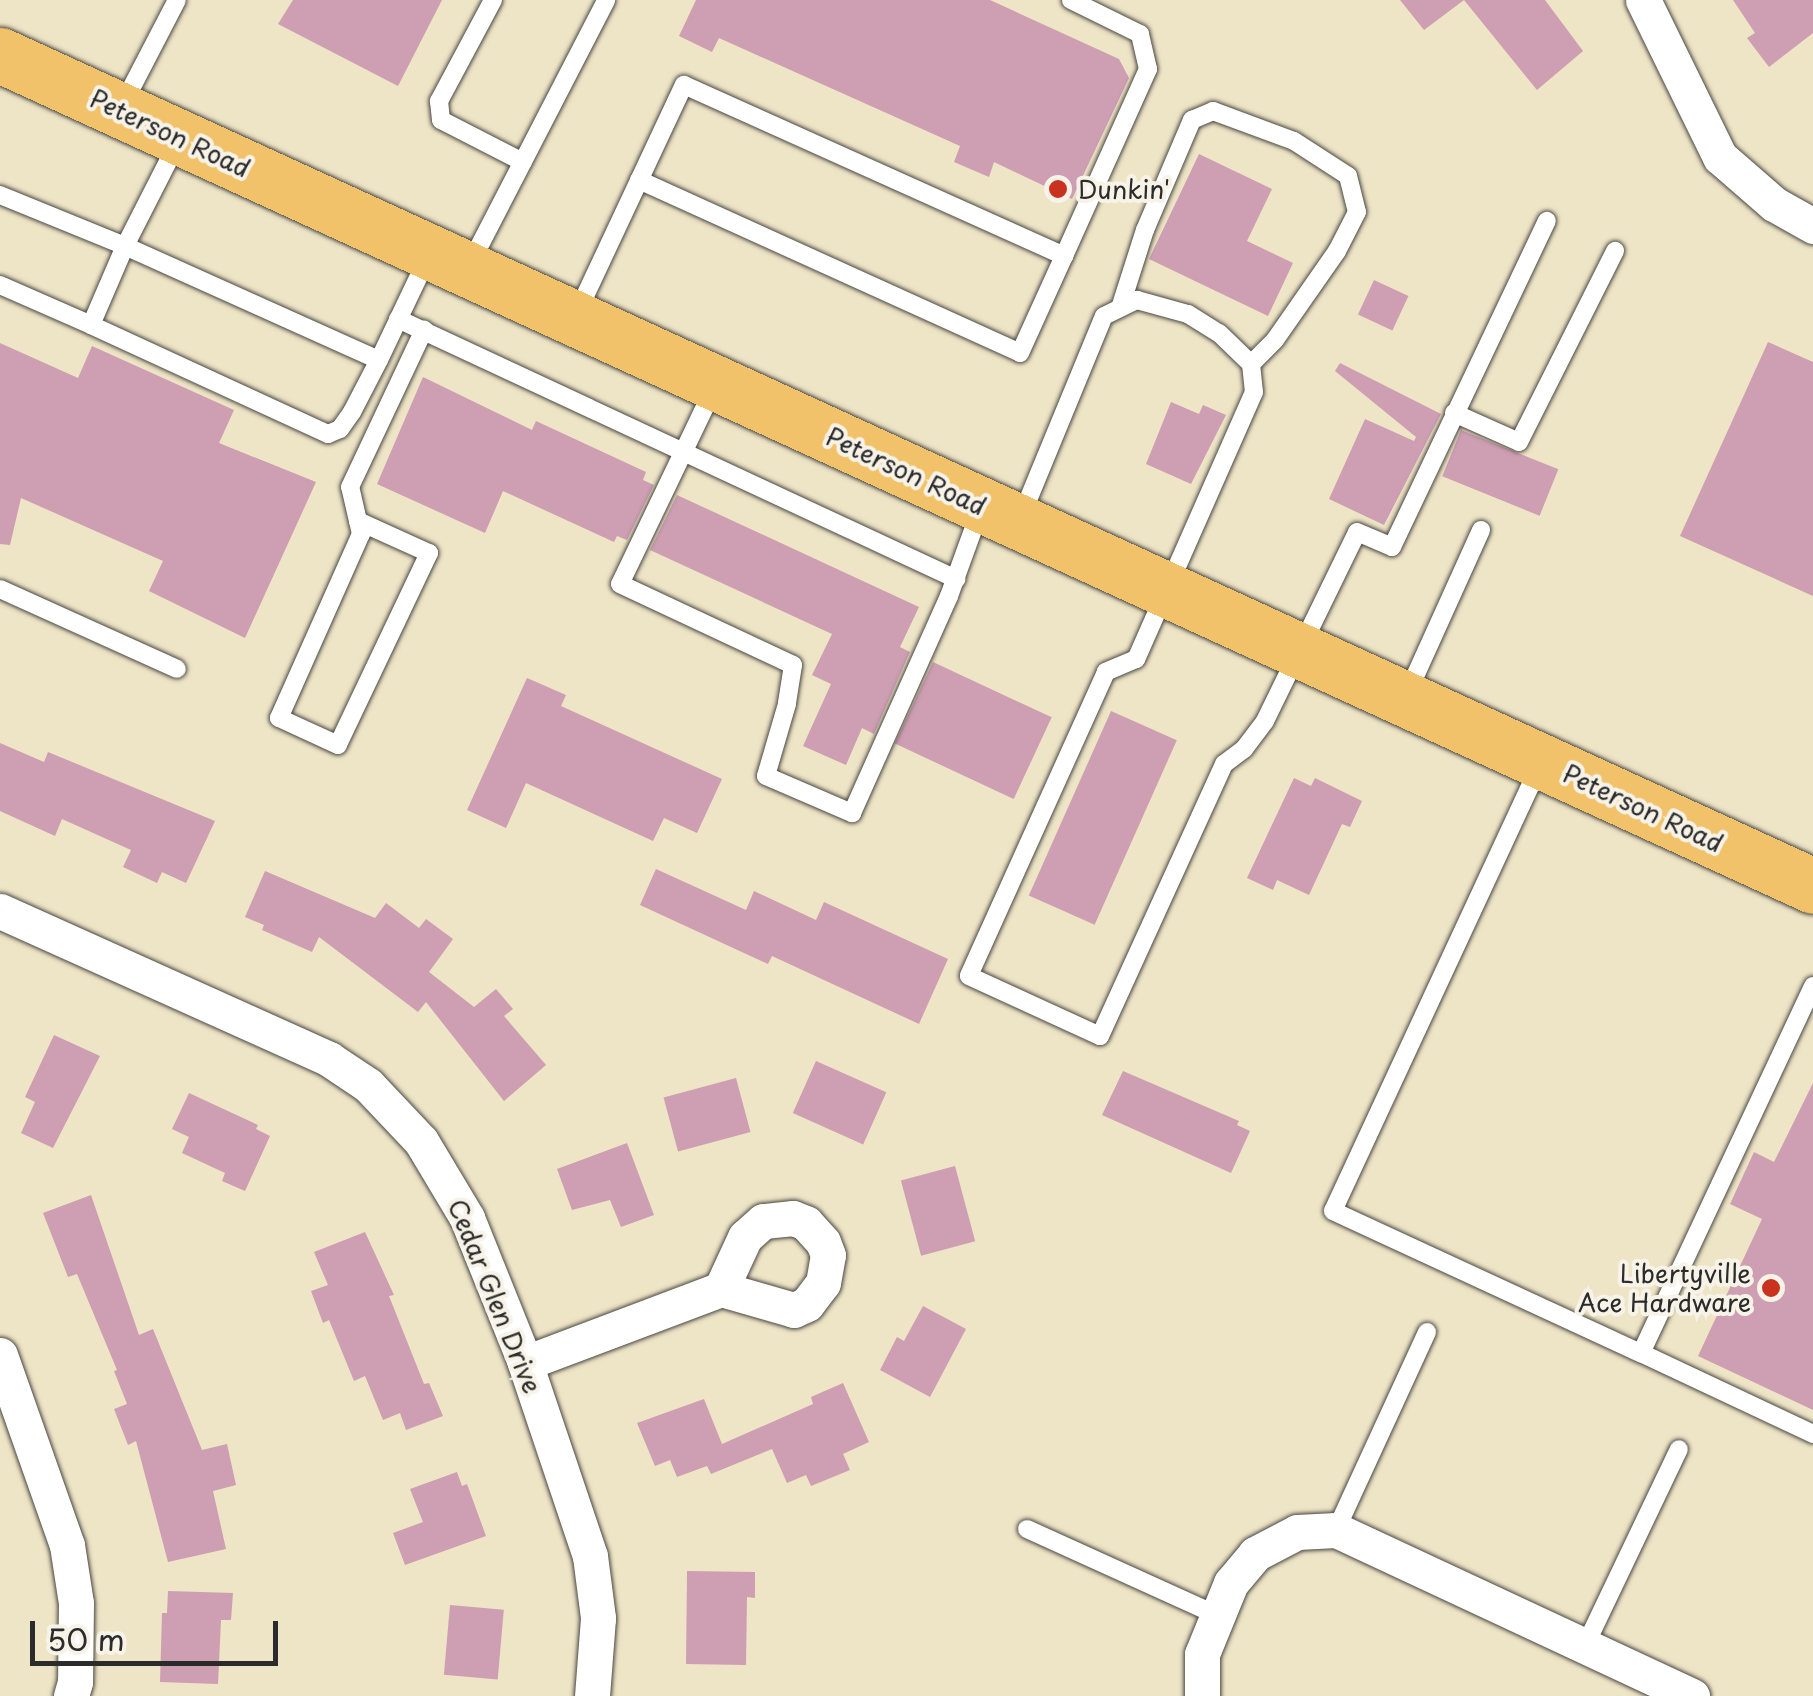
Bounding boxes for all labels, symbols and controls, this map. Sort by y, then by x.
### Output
street label: Peterson Road [86,83,254,183]
place label: Dunkin' [1078,174,1170,204]
marker: Dunkin' [1047,178,1069,200]
street label: Peterson Road [822,421,990,521]
street label: Peterson Road [1559,758,1727,858]
street label: Cedar Glen Drive [442,1193,548,1399]
place label: Libertyville Ace Hardware [1578,1259,1751,1318]
marker: Libertyville Ace Hardware [1760,1277,1782,1299]
scale bar [35,1601,282,1663]
text: 50 m [47,1616,125,1661]

